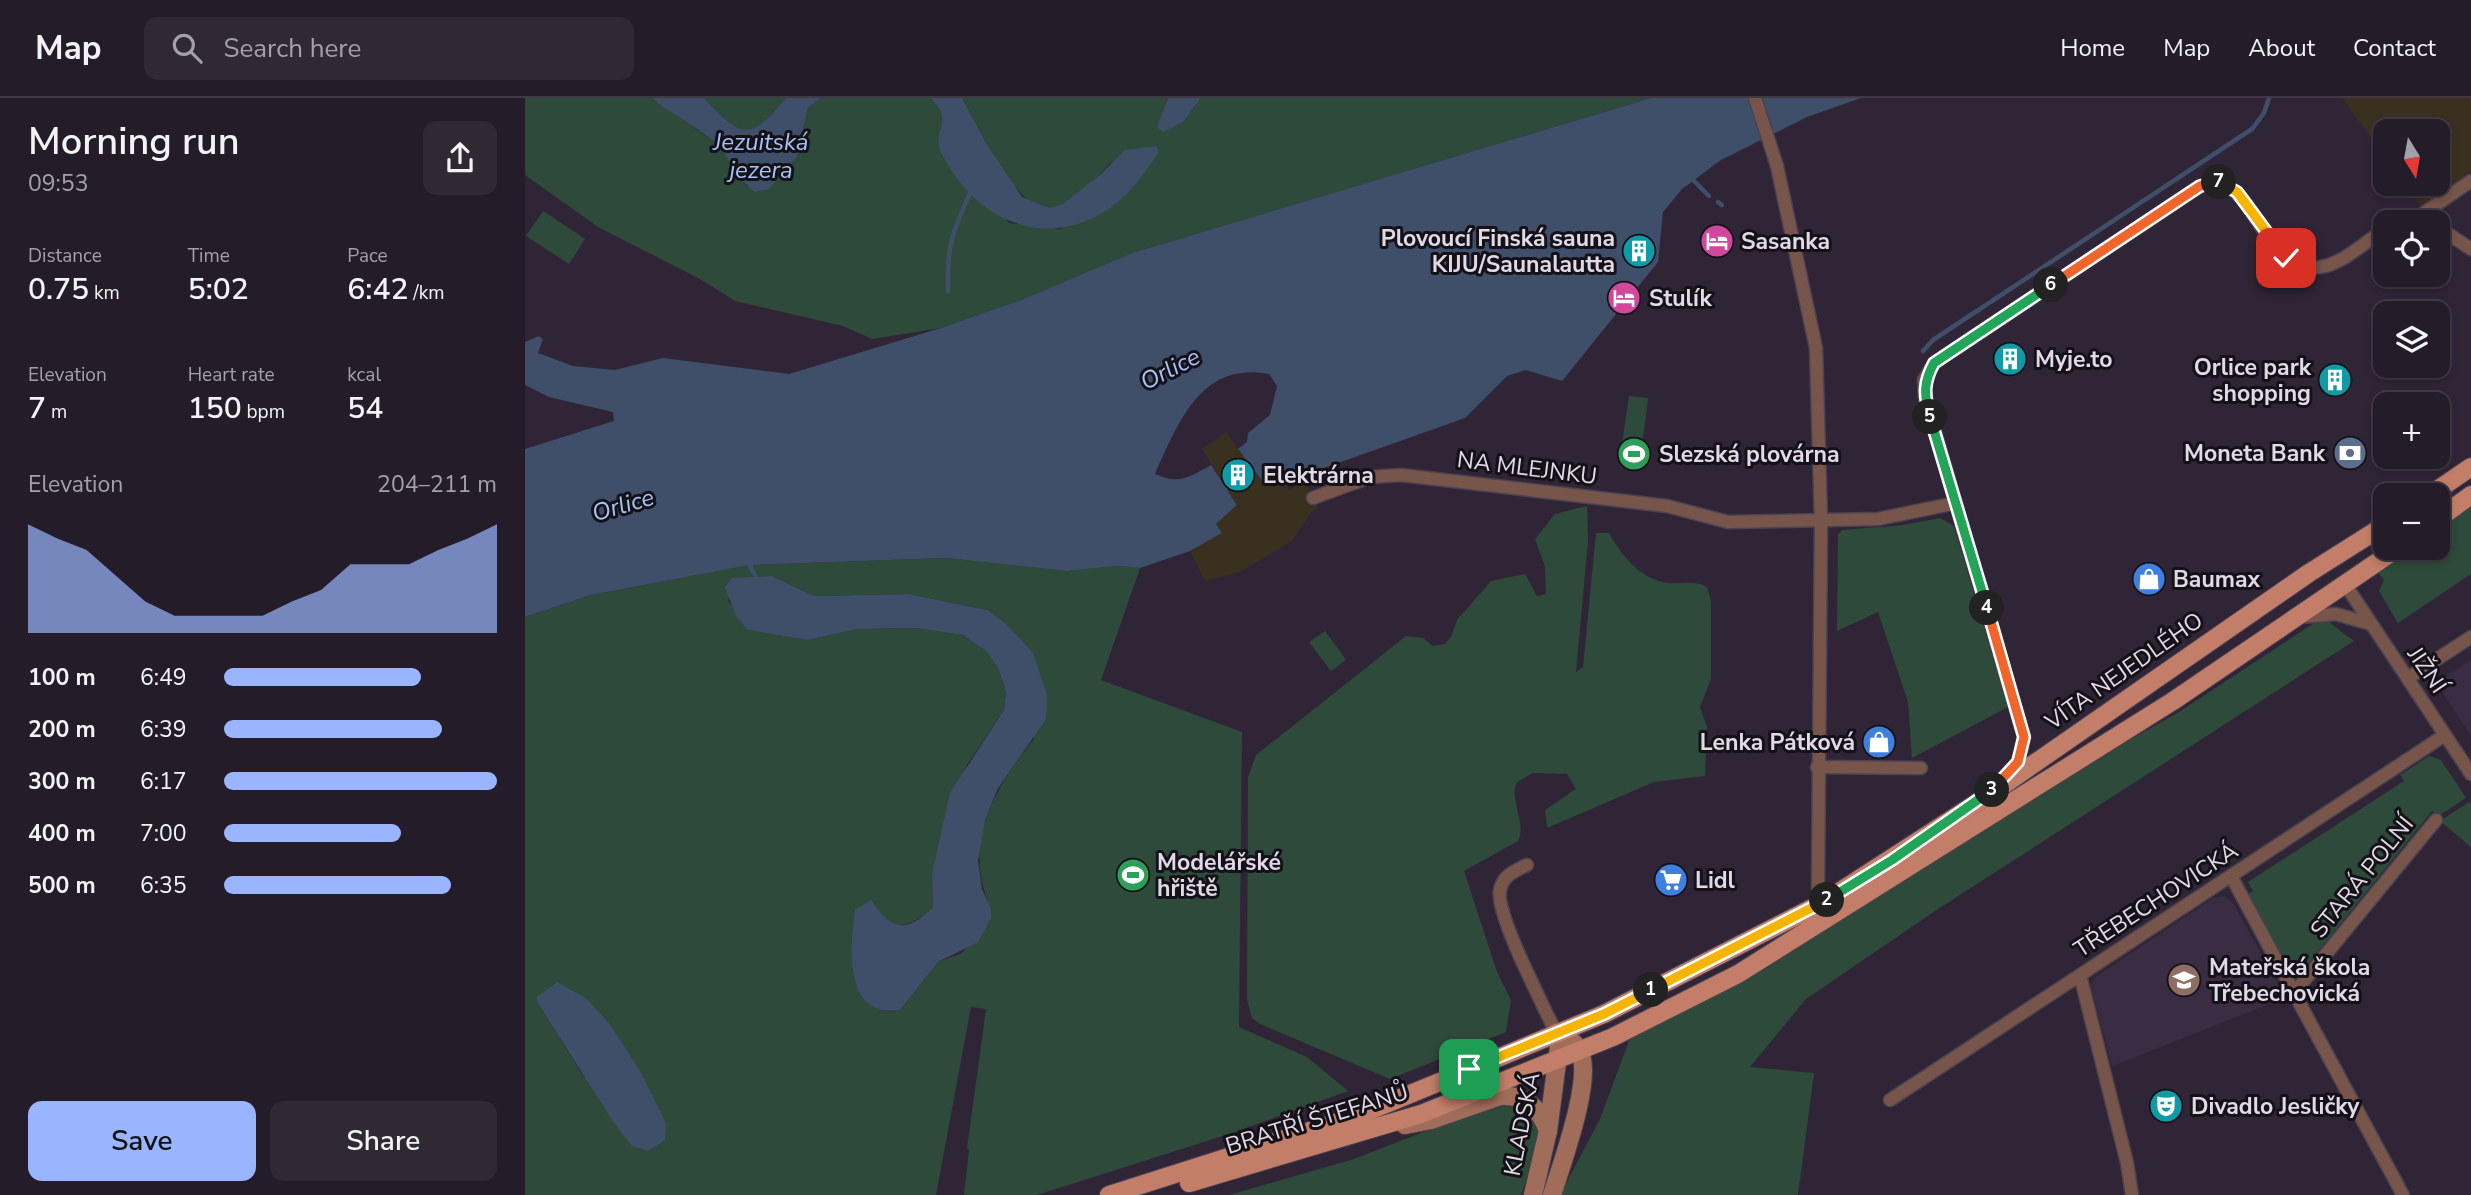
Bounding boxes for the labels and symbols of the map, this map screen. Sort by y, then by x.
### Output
north arrow [2373,119,2450,196]
water label: Jezuitská jezera [712,126,809,186]
pin: 7 [2201,164,2237,200]
hotel icon: Sasanka [1698,222,1736,260]
place label: Plovoucí Finská sauna KIJU/Saunalautta [1381,223,1615,280]
place label: Sasanka [1741,226,1830,257]
pin [2256,228,2316,288]
building icon: Plovoucí Finská sauna KIJU/Saunalautta [1620,232,1658,270]
pin: 6 [2033,268,2069,302]
hotel icon: Stulík [1605,279,1643,317]
place label: Stulík [1649,283,1712,314]
water label: Orlice [1135,340,1206,398]
building icon: Myje.to [1991,340,2029,378]
place label: Myje.to [2035,344,2112,375]
place label: Orlice park shopping [2194,352,2312,409]
building icon: Orlice park shopping [2316,361,2354,399]
pin: 5 [1913,400,1947,434]
bank icon: Moneta Bank [2331,434,2369,472]
sports icon: Slezská plovárna [1615,435,1653,473]
place label: Moneta Bank [2184,438,2326,469]
place label: Slezská plovárna [1659,439,1840,470]
street label: NA MLEJNKU [1455,444,1599,492]
building icon: Elektrárna [1219,456,1257,494]
place label: Elektrárna [1263,460,1374,491]
water label: Orlice [588,481,658,529]
shop icon: Baumax [2130,560,2168,598]
place label: Baumax [2173,564,2260,595]
pin: 4 [1969,590,2005,626]
street label: VÍTA NEJEDLÉHO [2038,605,2209,738]
street label: JIŽNÍ [2400,640,2455,701]
shop icon: Lenka Pátková [1860,723,1898,761]
place label: Lenka Pátková [1700,727,1855,758]
pin: 3 [1975,772,2009,808]
street label: STARÁ POLNÍ [2303,808,2422,944]
street label: TŘEBECHOVICKÁ [2068,835,2244,965]
place label: Modelářské hřiště [1157,847,1281,904]
sports icon: Modelářské hřiště [1114,856,1152,894]
supermarket icon: Lidl [1652,861,1690,899]
place label: Lidl [1695,865,1736,896]
pin: 2 [1809,882,1845,918]
place label: Mateřská škola Třebechovická [2209,952,2370,1009]
school or university icon: Mateřská škola Třebechovická [2165,961,2203,999]
pin: 1 [1633,972,1669,1008]
pin [1439,1039,1499,1099]
street label: KLADSKÁ [1497,1069,1547,1178]
street label: BRATŘÍ ŠTEFANŮ [1222,1076,1412,1162]
theatre icon: Divadlo Jesličky [2147,1087,2185,1125]
place label: Divadlo Jesličky [2191,1091,2360,1122]

